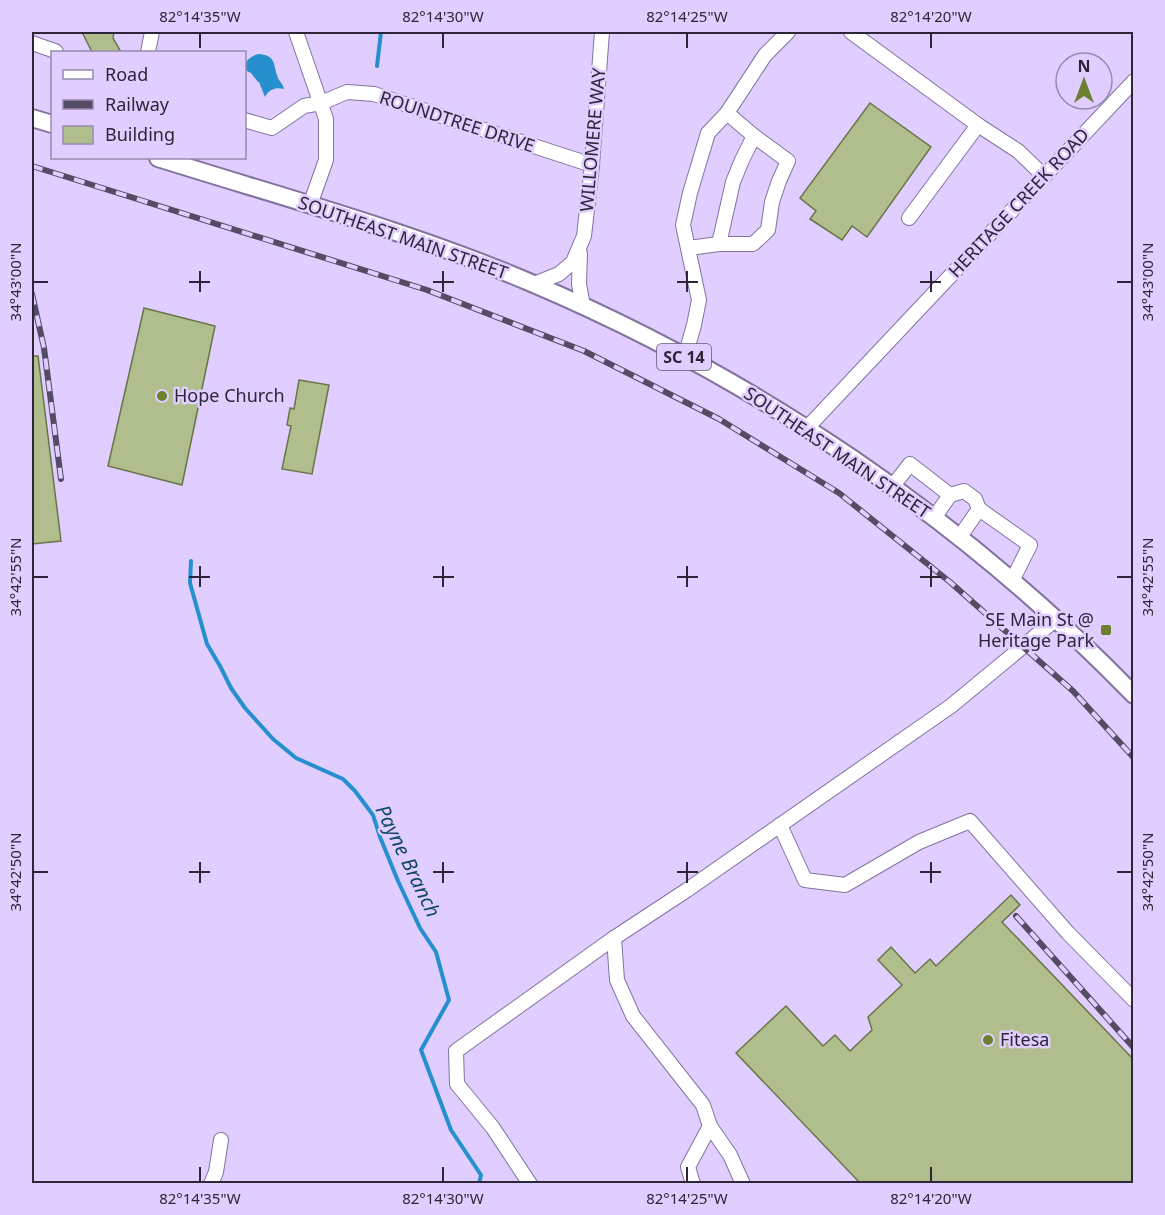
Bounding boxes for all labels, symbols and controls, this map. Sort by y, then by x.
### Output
text: 82°14'35"W [159,6,241,26]
text: 82°14'30"W [402,6,484,26]
text: 82°14'25"W [646,6,728,26]
text: 82°14'20"W [890,6,972,26]
legend [51,51,246,159]
north arrow [1054,51,1114,111]
text: N [1077,55,1091,77]
text: Road [105,62,148,86]
street label: WILLOMERE WAY [574,66,610,213]
street label: ROUNDTREE DRIVE [377,85,538,157]
text: Railway [105,92,170,116]
text: Building [105,122,175,146]
street label: HERITAGE CREEK ROAD [943,122,1094,282]
street label: SOUTHEAST MAIN STREET [295,190,511,284]
text: 34°43'00"N [5,243,25,321]
text: 34°43'00"N [1137,243,1157,321]
road number: SC 14 [657,344,711,370]
street label: SOUTHEAST MAIN STREET [740,381,935,524]
place label: Hope Church [174,383,285,407]
marker: Hope Church [155,389,169,403]
text: 34°42'55"N [5,538,25,616]
text: 34°42'55"N [1137,538,1157,616]
place label: SE Main St @ Heritage Park [978,607,1094,652]
marker: SE Main St @ Heritage Park [1099,623,1113,637]
water label: Payne Branch [370,800,447,922]
text: 34°42'50"N [5,833,25,911]
text: 34°42'50"N [1137,833,1157,911]
place label: Fitesa [1000,1027,1049,1051]
marker: Fitesa [981,1033,995,1047]
text: 82°14'35"W [159,1188,241,1208]
text: 82°14'30"W [402,1188,484,1208]
text: 82°14'25"W [646,1188,728,1208]
text: 82°14'20"W [890,1188,972,1208]

